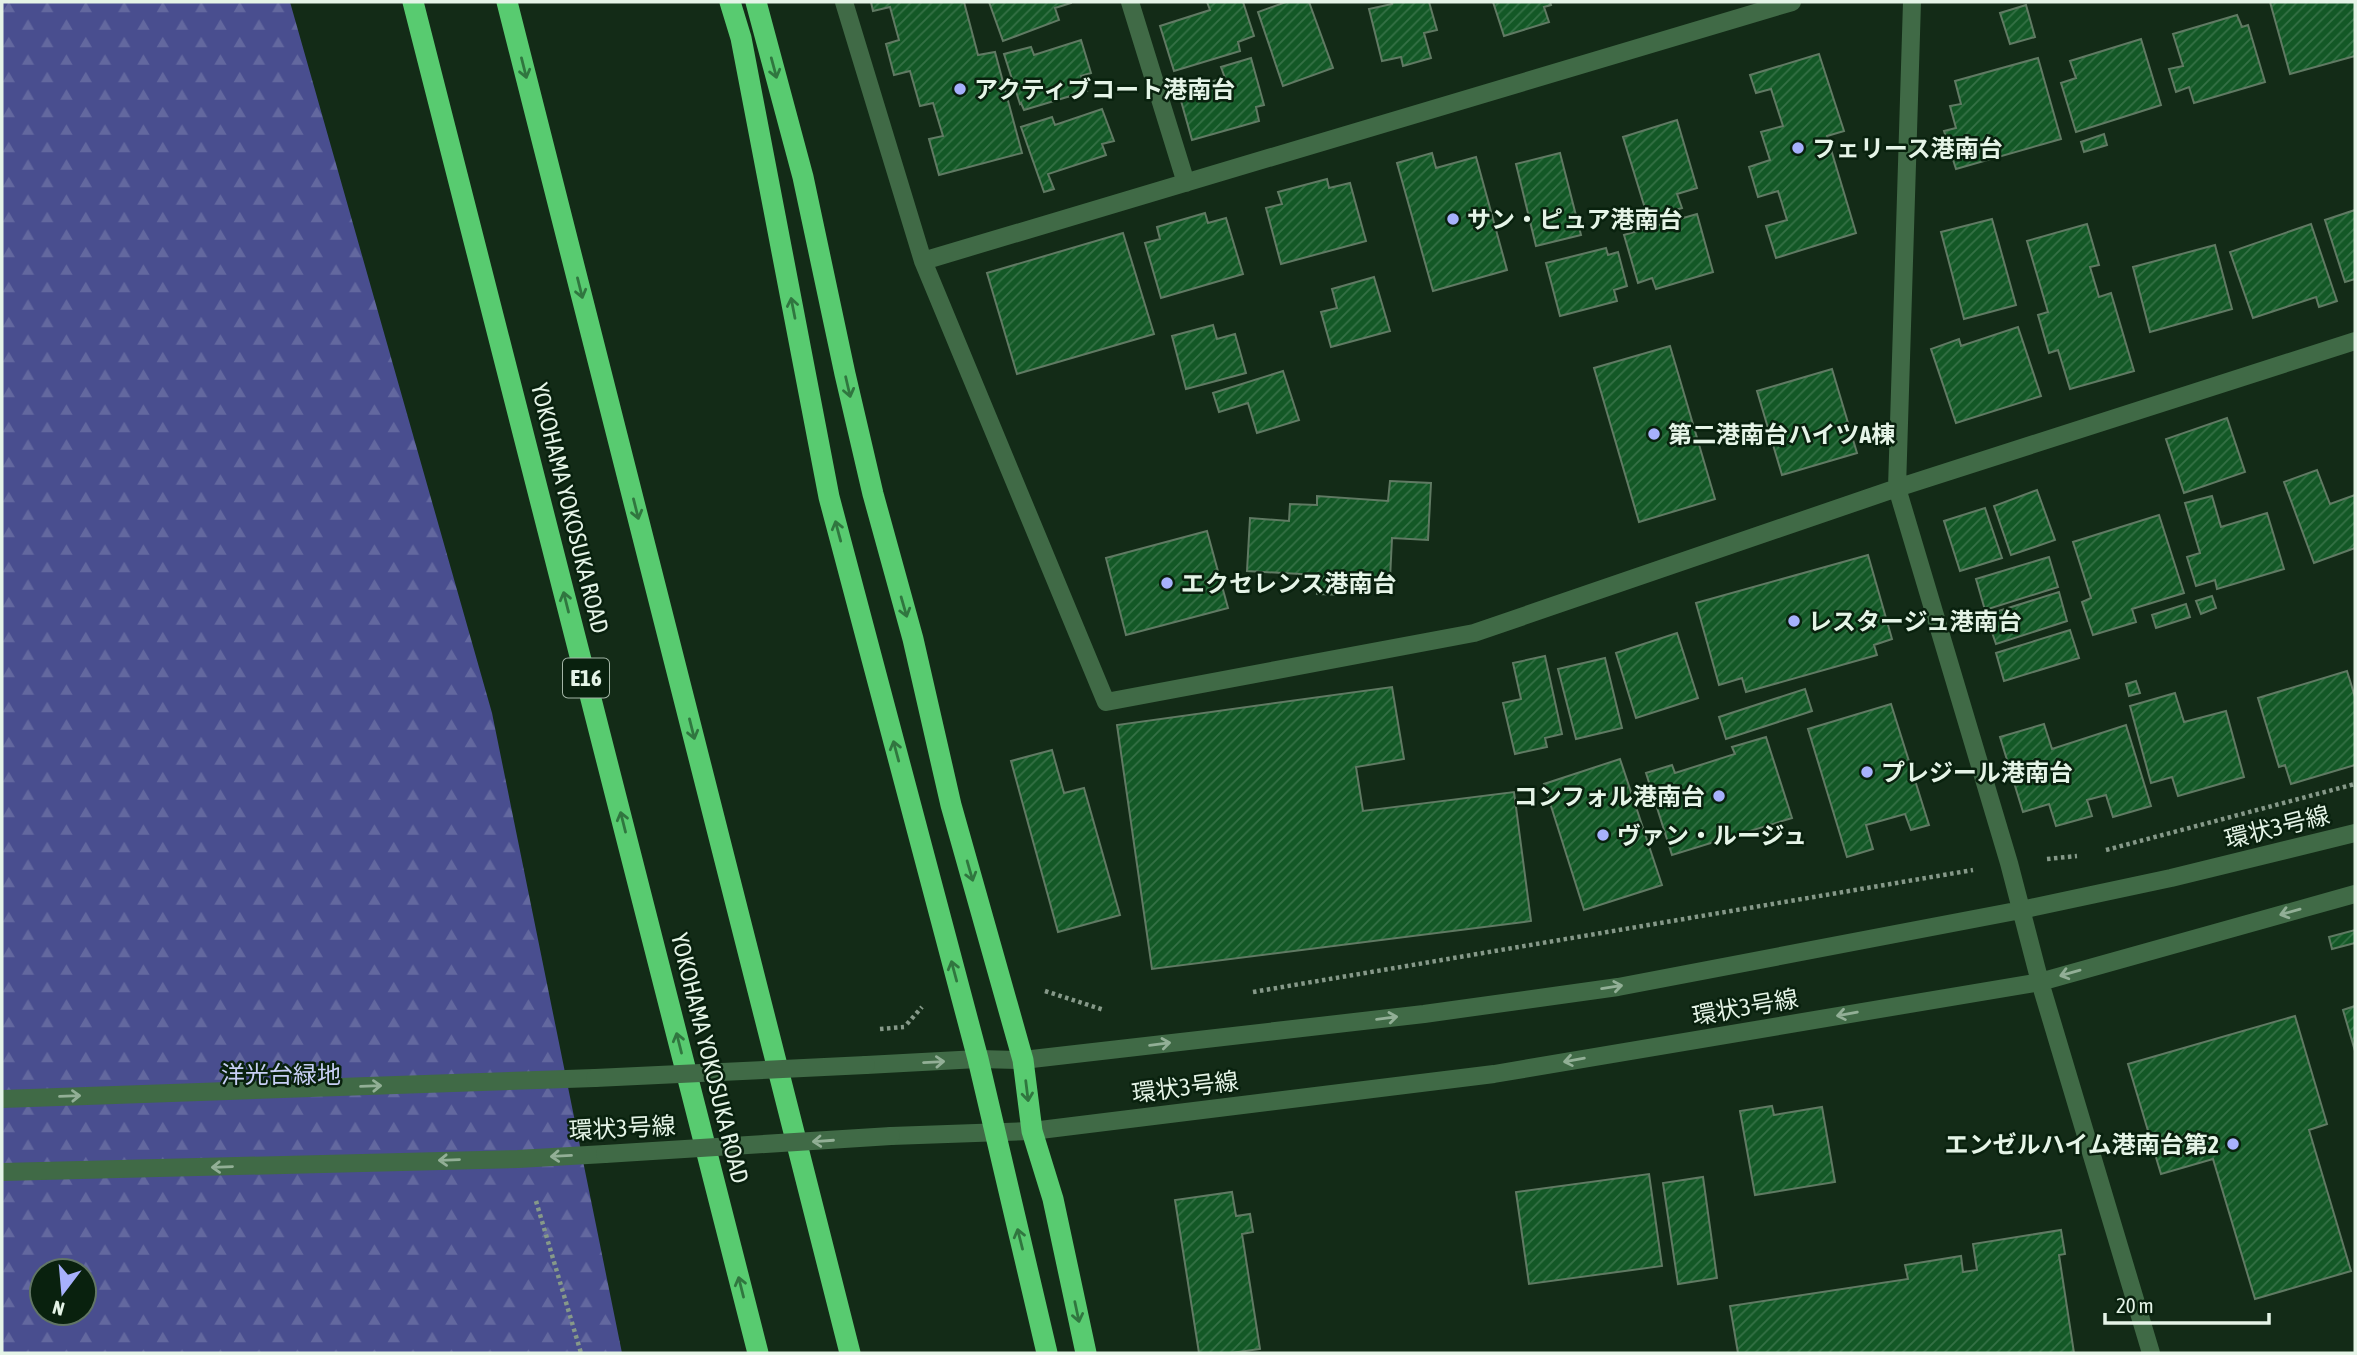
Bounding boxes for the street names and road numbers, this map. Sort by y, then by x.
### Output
street label: YOKOHAMA YOKOSUKA ROAD [526,380,614,636]
road number: E16 [563,658,609,698]
street label: 環状3号線 [2222,801,2332,853]
street label: YOKOHAMA YOKOSUKA ROAD [666,930,754,1186]
street label: 環状3号線 [1690,984,1800,1030]
street label: 環状3号線 [1130,1067,1240,1107]
street label: 環状3号線 [568,1112,676,1144]

